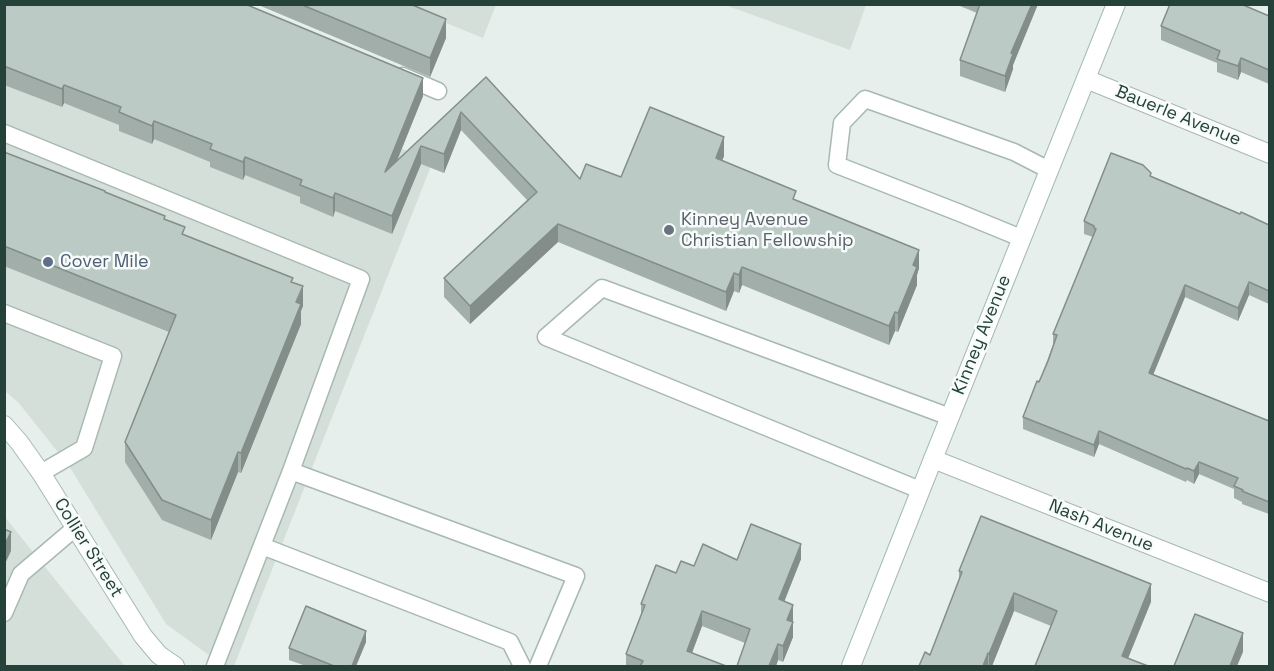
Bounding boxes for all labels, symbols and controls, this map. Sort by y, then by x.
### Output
street label: Bauerle Avenue [1112,81,1244,151]
place label: Kinney Avenue Christian Fellowship [681,209,854,252]
marker: Kinney Avenue Christian Fellowship [662,223,676,237]
place label: Cover Mile [60,251,149,273]
marker: Cover Mile [41,255,55,269]
street label: Kinney Avenue [948,272,1016,398]
street label: Collier Street [49,494,127,602]
street label: Nash Avenue [1046,495,1156,557]

